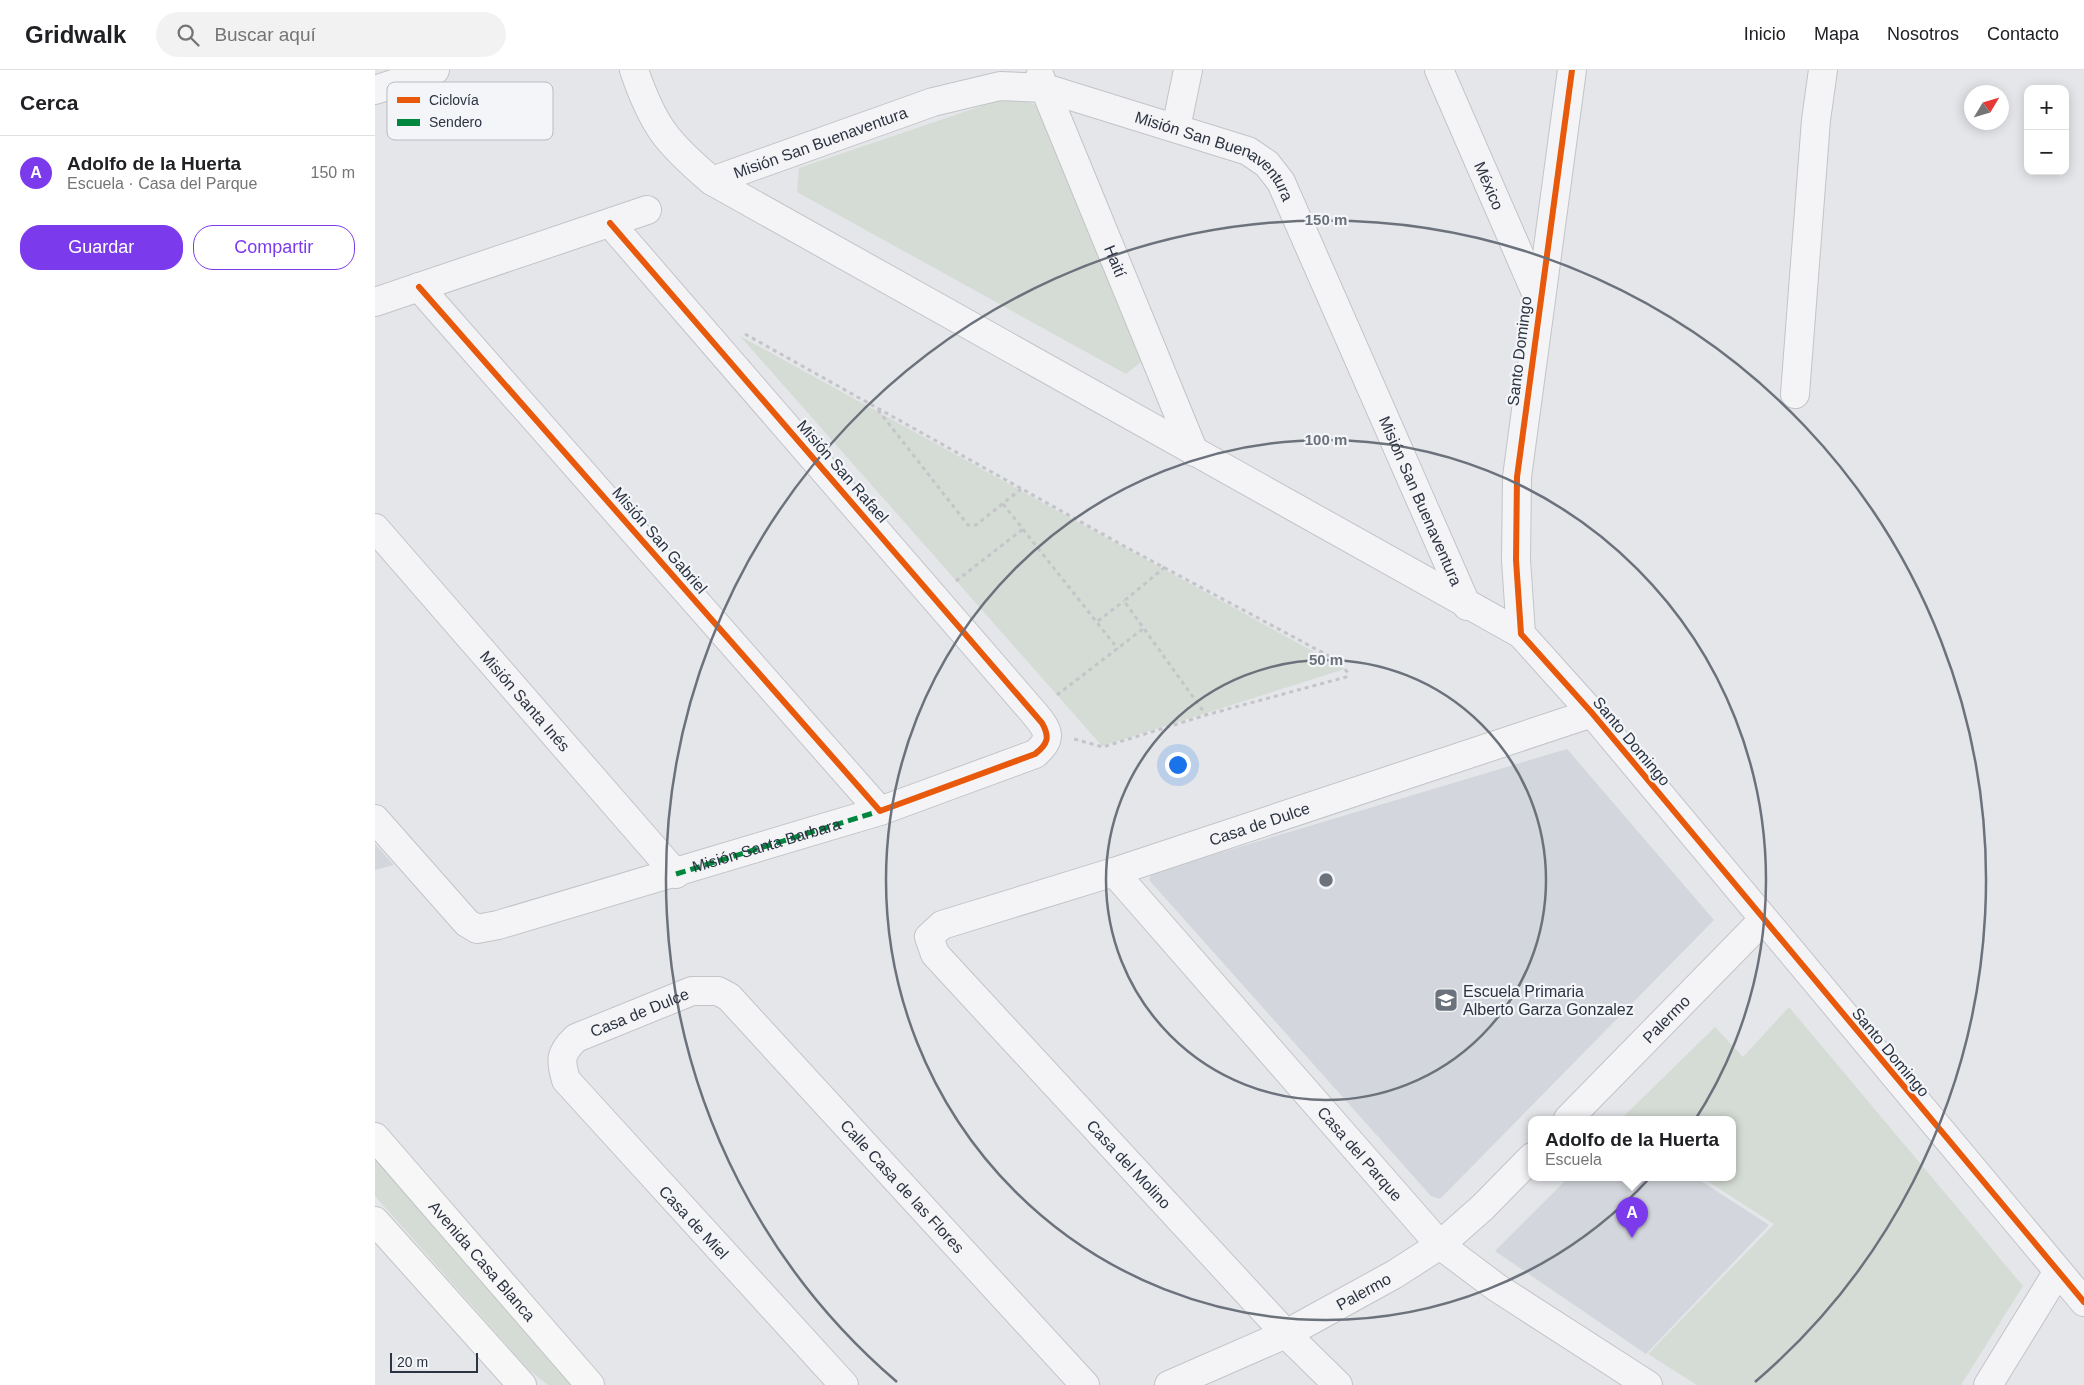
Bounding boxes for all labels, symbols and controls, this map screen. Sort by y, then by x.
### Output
search box [156,12,506,57]
text: Gridwalk [25,21,126,48]
icon: search [174,21,202,49]
text: Buscar aquí [214,24,316,45]
text: Inicio [1744,24,1786,44]
text: Mapa [1814,24,1859,44]
text: Nosotros [1887,24,1959,44]
text: Contacto [1987,24,2059,44]
legend [387,82,553,140]
north arrow [1964,85,2009,130]
map controls [2024,85,2069,175]
button: + [2024,85,2069,130]
text: Cerca [20,91,78,114]
text: Ciclovía [429,92,479,108]
street label: Misión San Buenaventura [731,104,910,182]
street label: Misión San Buenaventura [1133,108,1296,204]
text: Sendero [429,114,482,130]
button: − [2024,130,2069,175]
text: Adolfo de la Huerta [67,153,241,174]
street label: México [1471,159,1507,212]
text: A [30,164,42,181]
text: 150 m [311,164,355,181]
text: Escuela · Casa del Parque [67,175,257,192]
text: 150 m [1305,211,1347,228]
button: Guardar [20,225,183,270]
button: Compartir [193,225,355,270]
street label: Haití [1101,243,1129,280]
street label: Santo Domingo [1504,295,1535,407]
street label: Misión San Buenaventura [1376,414,1465,588]
street label: Misión San Rafael [794,417,892,526]
text: 100 m [1305,431,1347,448]
street label: Misión San Gabriel [609,484,710,597]
street label: Misión Santa Inés [477,648,573,755]
text: 50 m [1309,651,1343,668]
street label: Santo Domingo [1590,694,1674,789]
your location [1165,752,1191,778]
street label: Casa de Dulce [1207,799,1312,849]
street label: Misión Santa Barbara [690,815,843,876]
centre of rings [1317,871,1335,889]
place label: Escuela Primaria Alberto Garza Gonzalez [1463,983,1634,1018]
street label: Casa de Dulce [588,985,692,1040]
school or university icon: Escuela Primaria Alberto Garza Gonzalez [1433,987,1459,1013]
street label: Palermo [1639,992,1693,1047]
street label: Santo Domingo [1849,1005,1933,1100]
street label: Casa del Parque [1314,1103,1405,1205]
street label: Calle Casa de las Flores [837,1116,967,1256]
popup [1528,1116,1736,1181]
street label: Casa del Molino [1083,1117,1174,1212]
text: Adolfo de la Huerta [1545,1129,1719,1150]
text: Escuela [1545,1151,1602,1168]
street label: Casa de Miel [656,1182,732,1262]
pin: A [1616,1197,1648,1238]
street label: Avenida Casa Blanca [426,1198,539,1325]
street label: Palermo [1333,1270,1394,1314]
scale bar [390,1350,477,1373]
text: 20 m [397,1354,428,1370]

